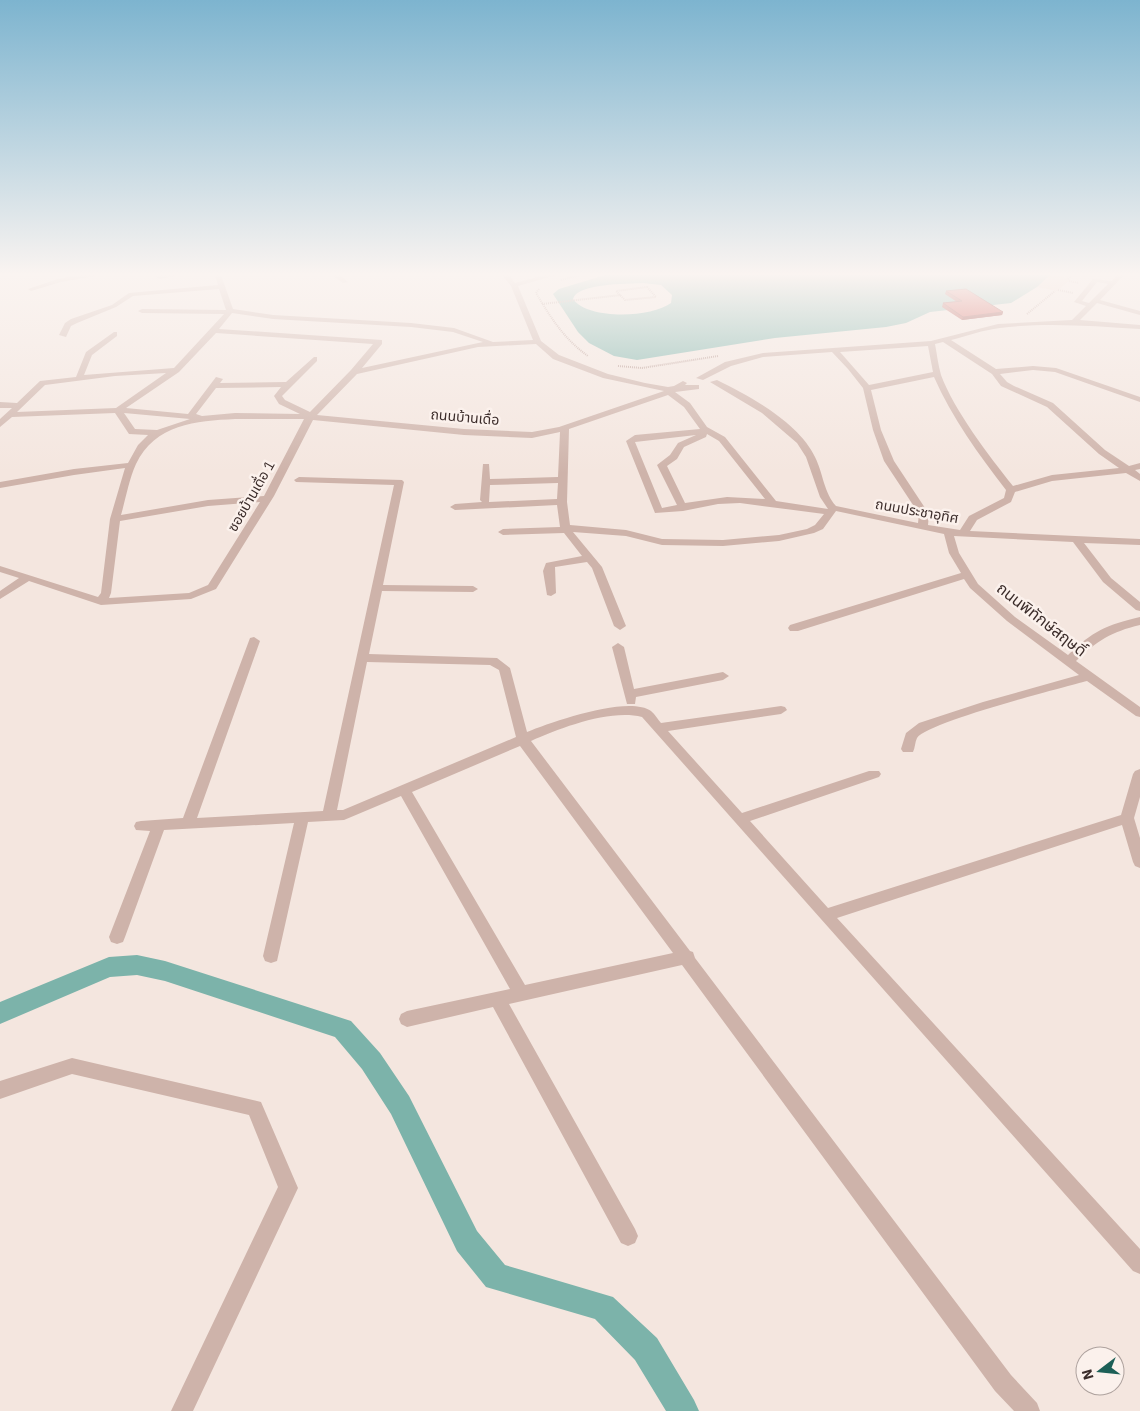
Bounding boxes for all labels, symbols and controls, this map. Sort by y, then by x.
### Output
street label: ถนนบ้านเดื่อ [430,404,500,429]
street label: ซอยบ้านเดื่อ 1 [223,457,279,535]
street label: ถนนประชาอุทิศ [874,495,960,527]
street label: ถนนพิทักษ์สฤษดิ์ [993,578,1091,660]
north arrow [1075,1346,1125,1396]
text: N [1077,1367,1098,1382]

